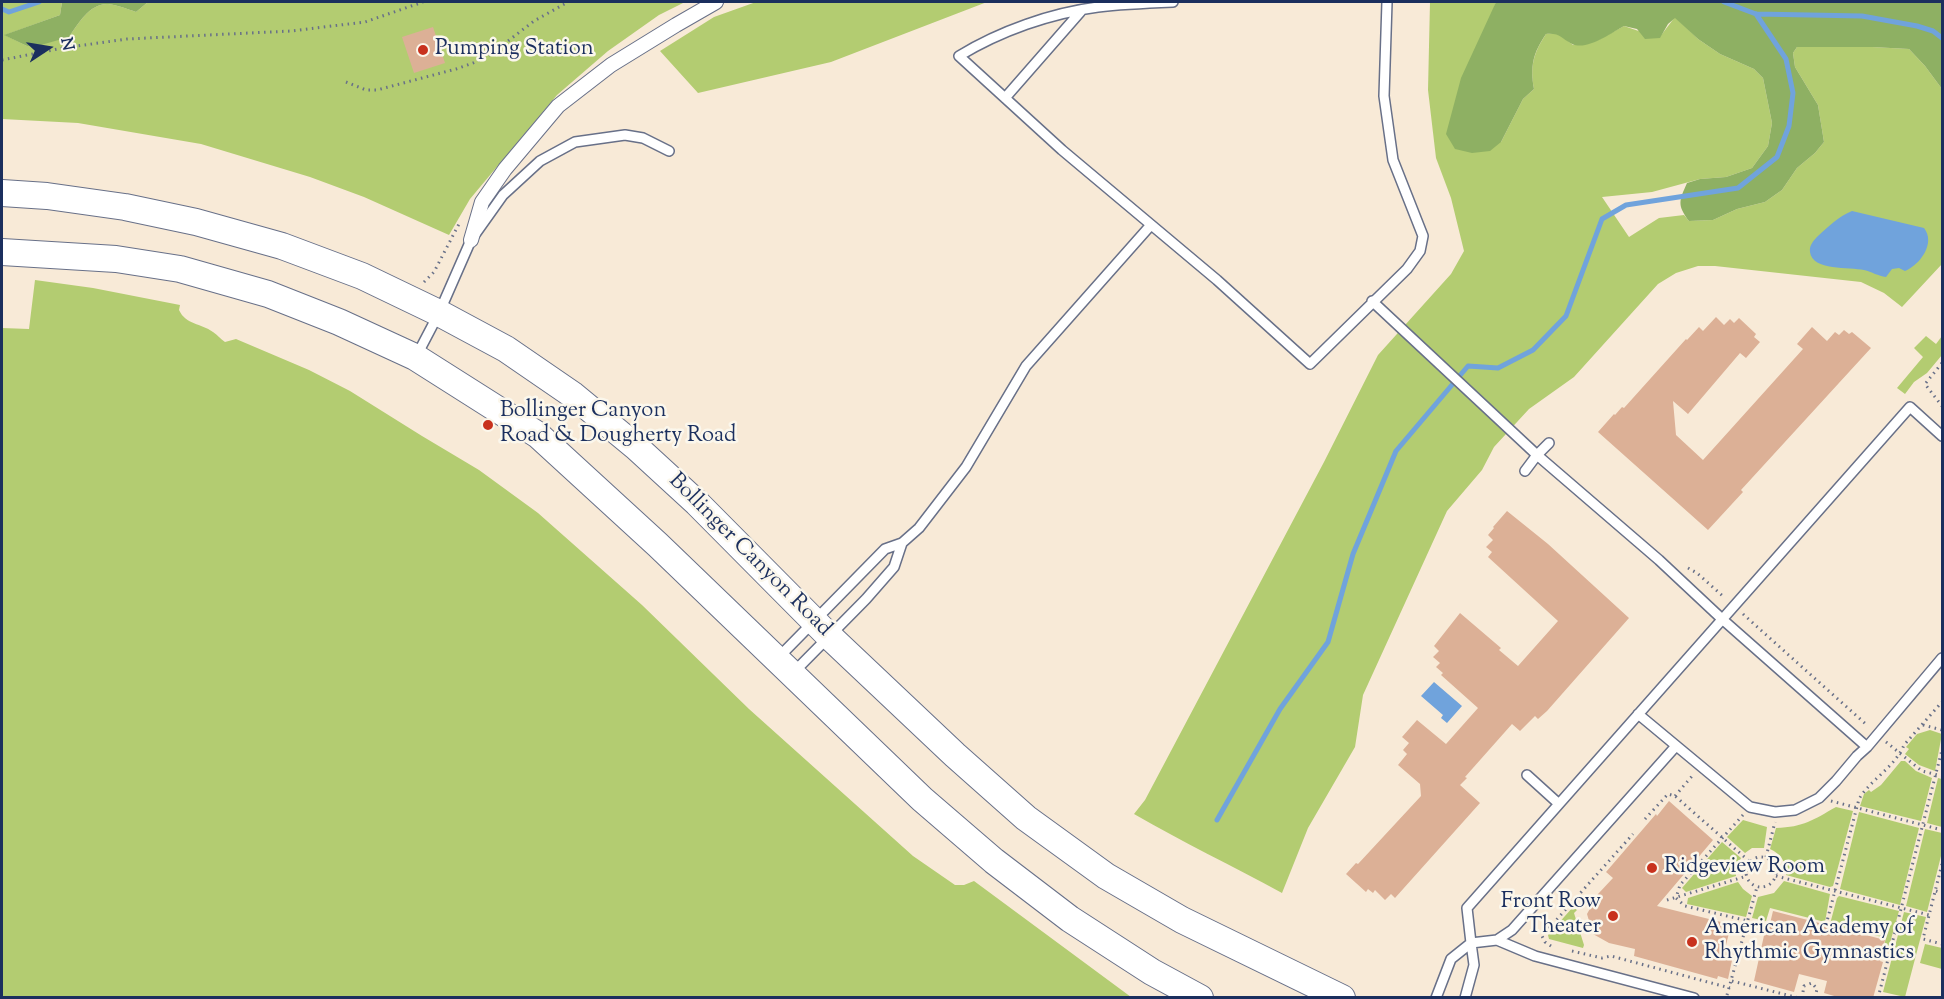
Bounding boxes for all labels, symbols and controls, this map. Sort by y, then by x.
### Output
north arrow [18,18,78,78]
text: N [54,36,79,53]
place label: Pumping Station [435,37,594,63]
marker: Pumping Station [416,43,430,57]
place label: Bollinger Canyon Road & Dougherty Road [500,399,736,451]
marker: Bollinger Canyon Road & Dougherty Road [481,418,495,432]
street label: Bollinger Canyon Road [662,469,836,643]
place label: Ridgeview Room [1664,855,1825,881]
marker: Ridgeview Room [1645,861,1659,875]
place label: Front Row Theater [1501,890,1601,942]
marker: Front Row Theater [1606,909,1620,923]
place label: American Academy of Rhythmic Gymnastics [1704,916,1914,968]
marker: American Academy of Rhythmic Gymnastics [1685,935,1699,949]

